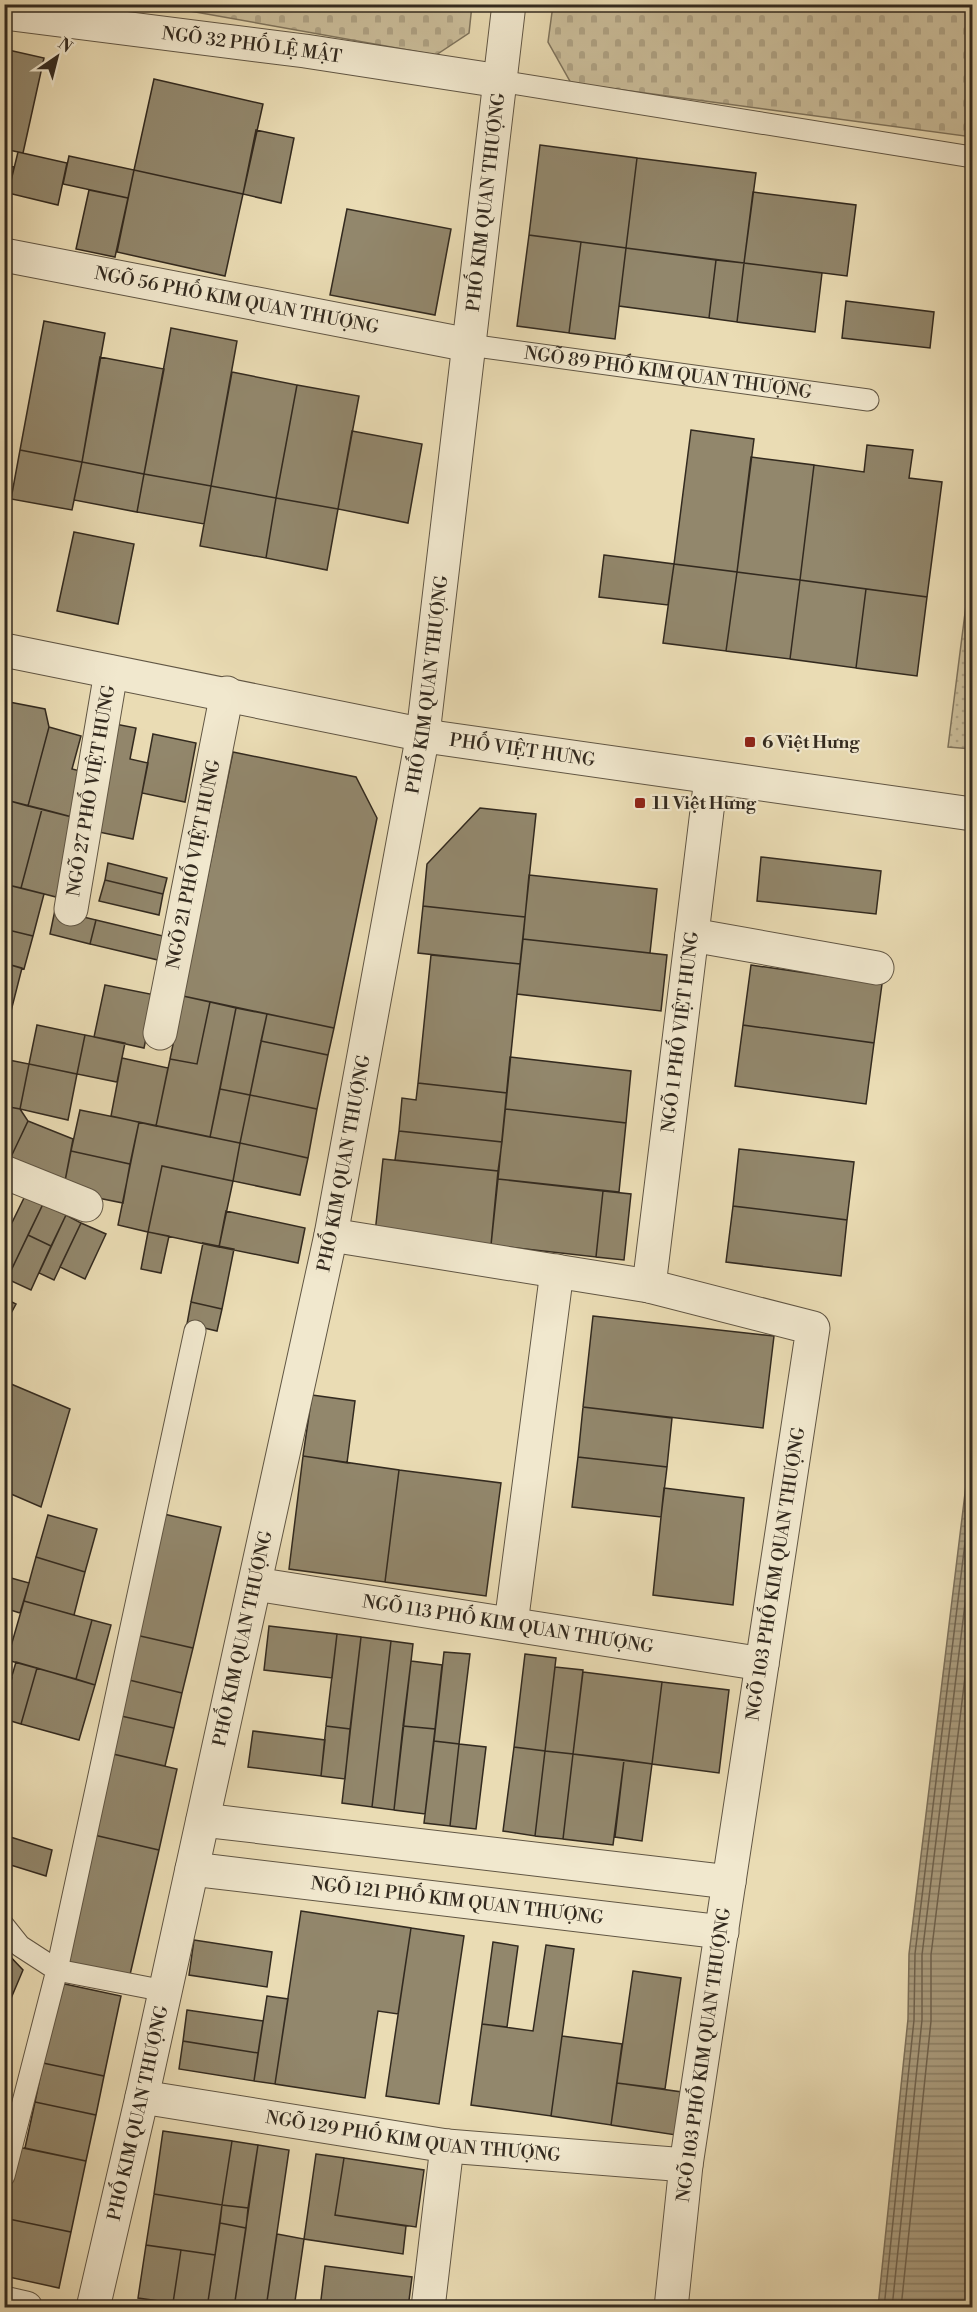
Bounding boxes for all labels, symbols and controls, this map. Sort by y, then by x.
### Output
street label: NGÕ 32 PHỐ LỆ MẬT [161,22,344,68]
north arrow [27,27,87,87]
text: N [54,34,76,58]
street label: PHỐ KIM QUAN THƯỢNG [461,91,510,313]
street label: NGÕ 56 PHỐ KIM QUAN THƯỢNG [93,261,381,339]
street label: NGÕ 89 PHỐ KIM QUAN THƯỢNG [523,341,814,404]
street label: PHỐ KIM QUAN THƯỢNG [401,573,453,796]
street label: NGÕ 27 PHỐ VIỆT HƯNG [62,682,120,898]
street label: PHỐ VIỆT HƯNG [448,728,597,772]
place label: 6 Việt Hưng [762,731,860,754]
marker: 6 Việt Hưng [743,735,757,749]
street label: NGÕ 21 PHỐ VIỆT HƯNG [161,757,225,971]
place label: 11 Việt Hưng [652,792,757,815]
marker: 11 Việt Hưng [633,796,647,810]
street label: NGÕ 1 PHỐ VIỆT HƯNG [656,929,704,1134]
street label: PHỐ KIM QUAN THƯỢNG [312,1052,376,1274]
street label: NGÕ 103 PHỐ KIM QUAN THƯỢNG [739,1424,811,1723]
street label: PHỐ KIM QUAN THƯỢNG [208,1528,278,1749]
street label: NGÕ 113 PHỐ KIM QUAN THƯỢNG [361,1590,656,1658]
street label: NGÕ 121 PHỐ KIM QUAN THƯỢNG [310,1872,605,1929]
street label: NGÕ 103 PHỐ KIM QUAN THƯỢNG [670,1905,736,2204]
street label: PHỐ KIM QUAN THƯỢNG [102,2002,173,2223]
street label: NGÕ 129 PHỐ KIM QUAN THƯỢNG [264,2106,562,2167]

